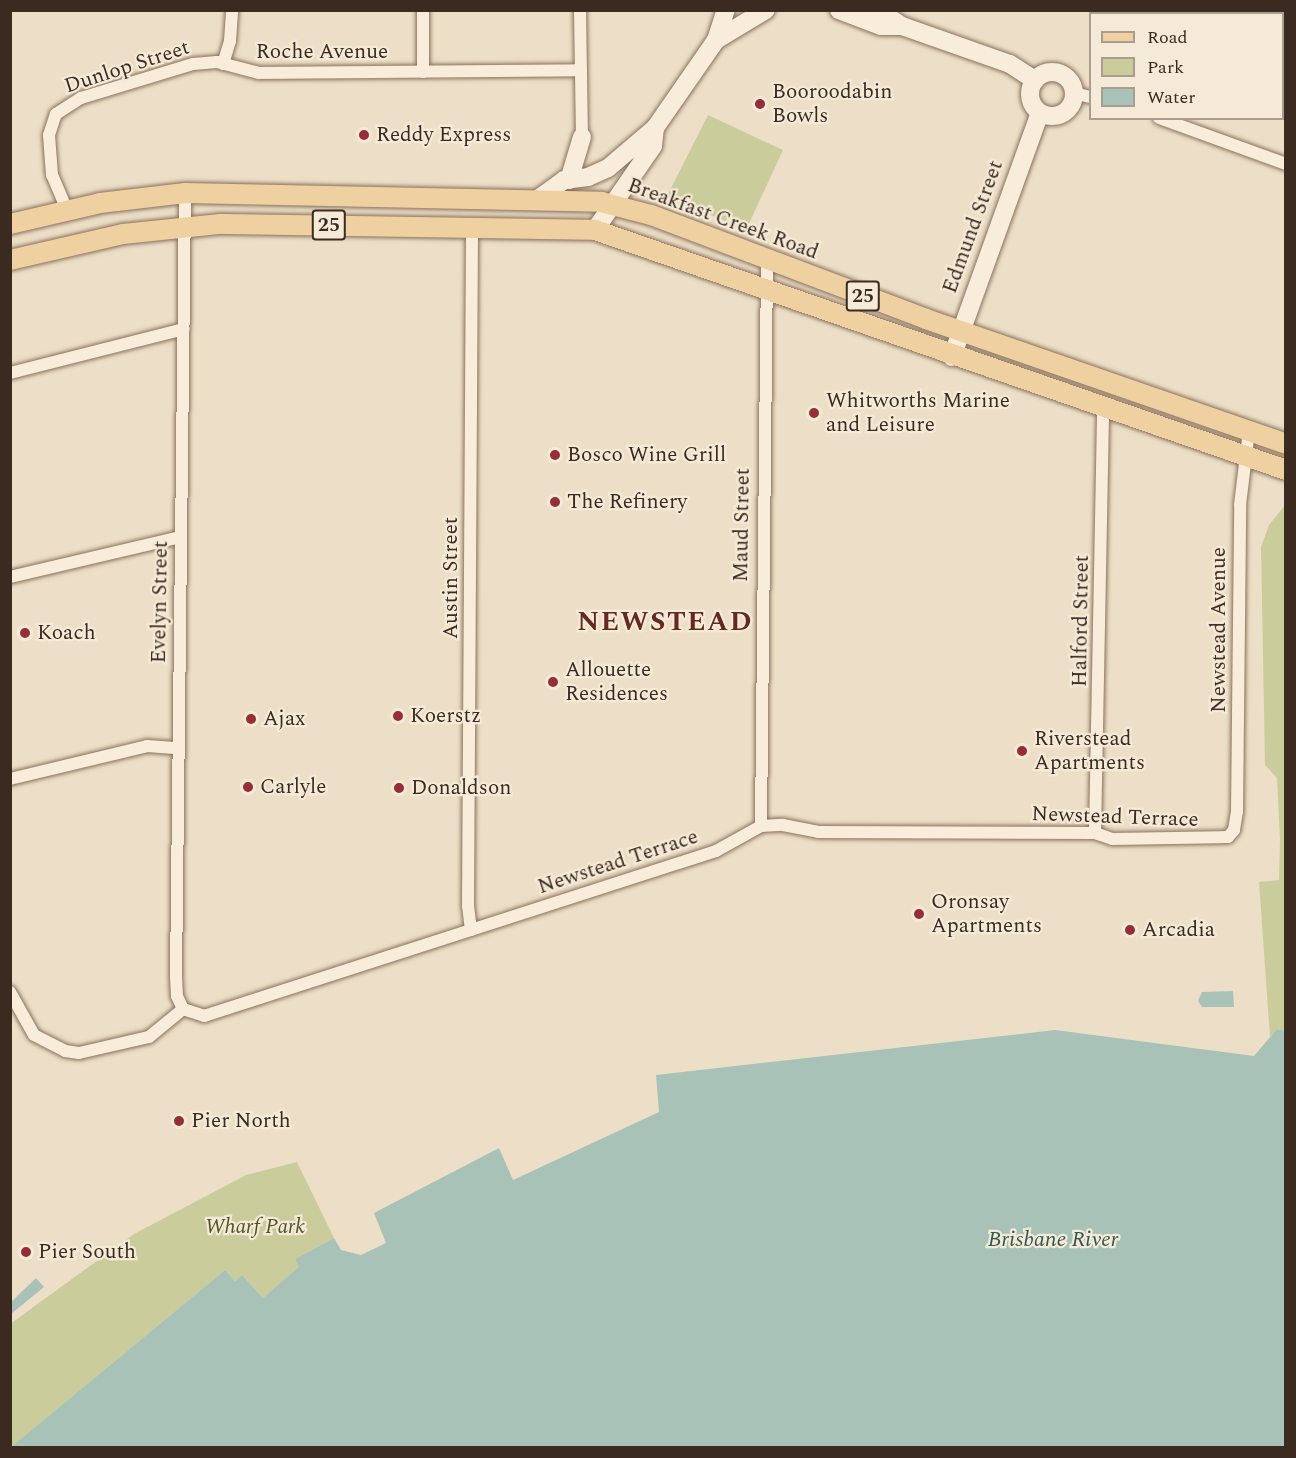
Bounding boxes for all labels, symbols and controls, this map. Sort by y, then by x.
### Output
legend [1089,12,1284,120]
text: Road [1147,24,1188,51]
street label: Dunlop Street [61,35,193,99]
street label: Roche Avenue [256,39,388,65]
text: Park [1147,54,1184,81]
place label: Booroodabin Bowls [772,79,892,129]
text: Water [1147,84,1195,111]
marker: Booroodabin Bowls [753,97,767,111]
place label: Reddy Express [376,122,511,148]
marker: Reddy Express [357,128,371,142]
street label: Edmund Street [937,157,1009,297]
street label: Breakfast Creek Road [624,173,822,265]
road number: 25 [311,208,347,242]
road number: 25 [845,279,881,313]
place label: Whitworths Marine and Leisure [826,388,1010,438]
marker: Whitworths Marine and Leisure [807,406,821,420]
place label: Bosco Wine Grill [567,442,726,468]
marker: Bosco Wine Grill [548,448,562,462]
street label: Maud Street [728,468,756,582]
place label: The Refinery [567,489,687,515]
marker: The Refinery [548,495,562,509]
street label: Austin Street [438,517,464,639]
street label: Evelyn Street [146,540,174,664]
street label: Newstead Avenue [1206,547,1232,713]
street label: Halford Street [1067,555,1095,687]
district label: NEWSTEAD [577,607,753,639]
place label: Koach [37,620,96,646]
marker: Koach [18,626,32,640]
place label: Allouette Residences [565,657,668,707]
marker: Allouette Residences [546,675,560,689]
place label: Koerstz [410,703,481,729]
place label: Ajax [263,706,306,732]
marker: Koerstz [391,709,405,723]
marker: Ajax [244,712,258,726]
place label: Riverstead Apartments [1034,726,1145,776]
marker: Riverstead Apartments [1015,744,1029,758]
place label: Carlyle [260,774,326,800]
place label: Donaldson [411,775,511,801]
marker: Carlyle [241,780,255,794]
marker: Donaldson [392,781,406,795]
street label: Newstead Terrace [1031,801,1199,833]
street label: Newstead Terrace [535,824,701,900]
place label: Oronsay Apartments [931,889,1042,939]
marker: Oronsay Apartments [912,907,926,921]
place label: Arcadia [1142,917,1215,943]
marker: Arcadia [1123,923,1137,937]
place label: Pier North [191,1108,291,1134]
marker: Pier North [172,1114,186,1128]
park label: Wharf Park [205,1214,305,1240]
water label: Brisbane River [988,1227,1118,1253]
place label: Pier South [38,1239,136,1265]
marker: Pier South [19,1245,33,1259]

